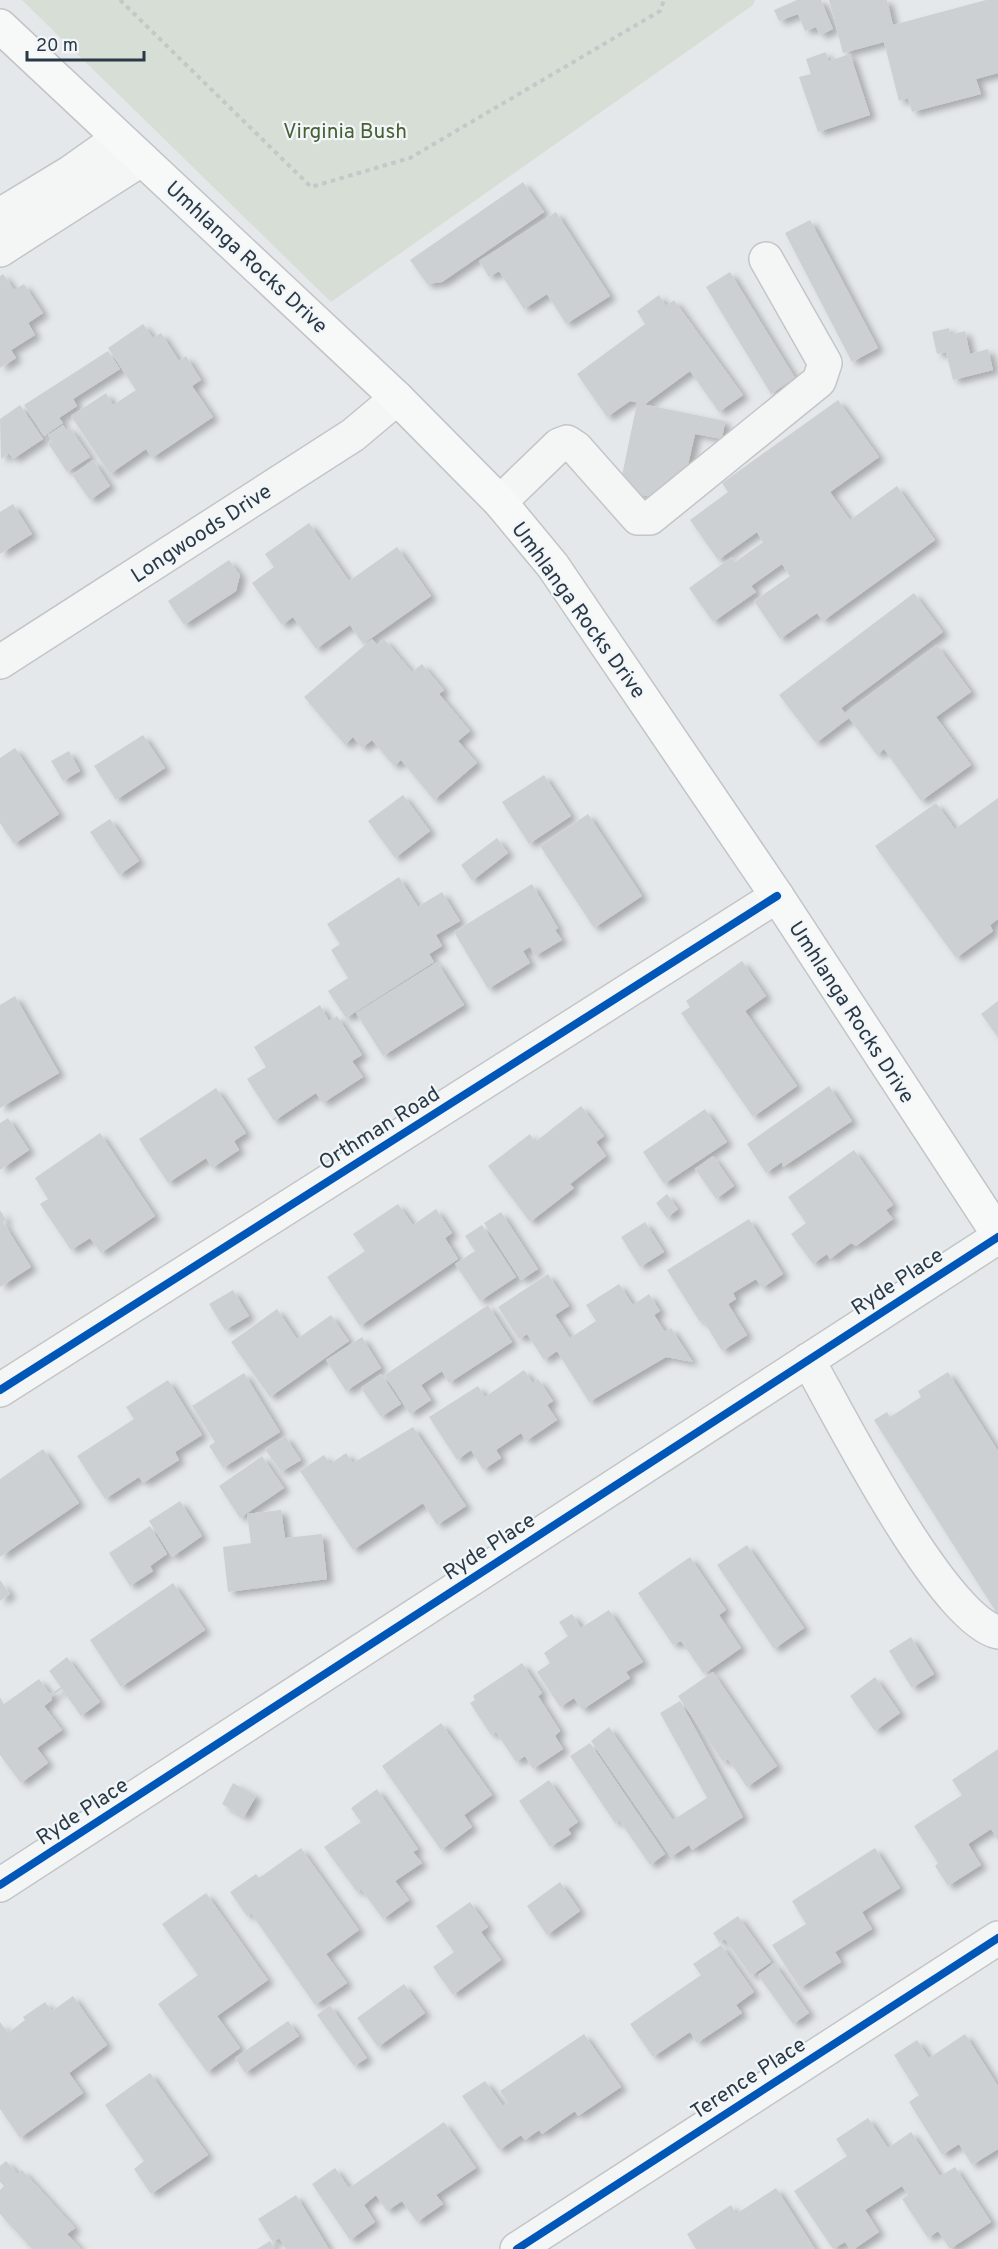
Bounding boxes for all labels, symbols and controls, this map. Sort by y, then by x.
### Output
scale bar [27,24,144,62]
text: 20 m [36,35,78,58]
park label: Virginia Bush [283,119,407,146]
street label: Umhlanga Rocks Drive [159,176,333,340]
street label: Longwoods Drive [126,479,277,590]
street label: Umhlanga Rocks Drive [504,517,651,705]
street label: Umhlanga Rocks Drive [782,916,920,1109]
street label: Orthman Road [314,1081,446,1177]
street label: Ryde Place [847,1242,949,1322]
street label: Ryde Place [439,1507,541,1587]
street label: Ryde Place [32,1772,134,1852]
street label: Terence Place [686,2032,812,2127]

